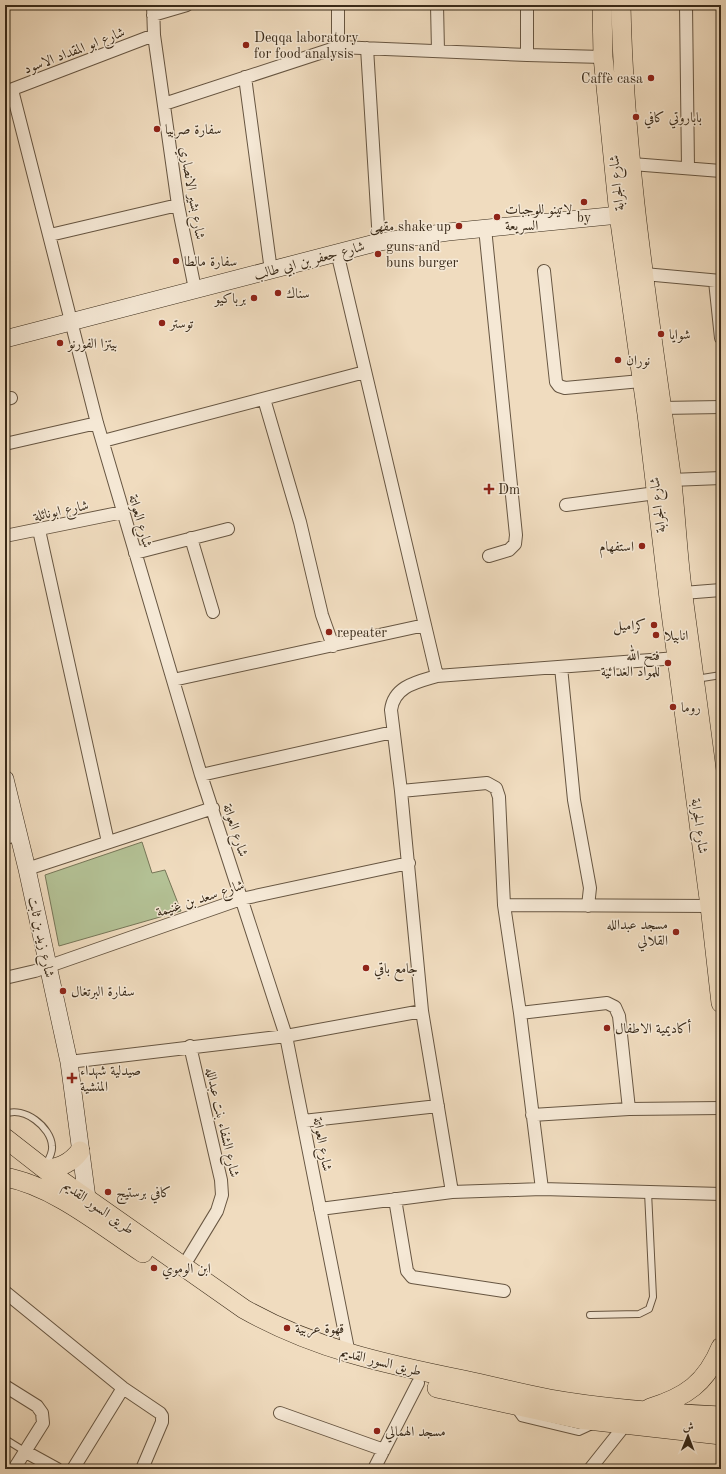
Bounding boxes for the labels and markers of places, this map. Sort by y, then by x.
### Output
place label: Deqqa laboratory for food analysis [254,31,359,61]
marker: Deqqa laboratory for food analysis [241,40,251,50]
place label: Caffè casa [581,72,643,86]
marker: Caffè casa [646,73,656,83]
place label: باباروتي كافي [644,110,702,129]
marker: باباروتي كافي [631,112,641,122]
place label: سفارة صربيا [165,123,222,139]
marker: سفارة صربيا [152,124,162,134]
marker: by [579,197,589,207]
place label: لاتينو للوجبات السريعة [505,203,572,235]
place label: by [577,211,592,225]
marker: لاتينو للوجبات السريعة [492,212,502,222]
place label: مقهى shake up [370,220,451,236]
marker: مقهى shake up [454,221,464,231]
place label: guns and buns burger [386,240,459,270]
marker: guns and buns burger [373,249,383,259]
place label: سفارة مالطا [184,255,237,270]
marker: سفارة مالطا [171,256,181,266]
place label: سناك [286,286,310,301]
marker: سناك [273,288,283,298]
place label: برباكيو [213,292,247,307]
marker: برباكيو [249,293,259,303]
place label: توستر [168,317,193,332]
marker: توستر [157,318,167,328]
place label: شوايا [669,328,691,343]
marker: شوايا [656,329,666,339]
place label: بيتزا الفورنو [66,337,117,352]
marker: بيتزا الفورنو [55,338,65,348]
place label: نوران [626,354,650,369]
marker: نوران [613,355,623,365]
marker: Dm [483,483,495,495]
place label: Dm [498,483,520,497]
place label: استفهام [599,540,634,559]
marker: استفهام [637,541,647,551]
place label: كراميل [613,618,646,636]
marker: كراميل [649,620,659,630]
place label: repeater [337,626,387,640]
marker: repeater [324,627,334,637]
place label: انابيلا [664,629,688,644]
marker: انابيلا [651,630,661,640]
place label: فتح الله للمواد الغدائية [601,644,660,680]
marker: فتح الله للمواد الغدائية [663,658,673,668]
place label: روما [681,701,701,716]
marker: روما [668,702,678,712]
place label: مسجد عبدالله القلالي [607,918,668,952]
marker: مسجد عبدالله القلالي [671,927,681,937]
place label: جامع باقي [374,962,418,982]
marker: جامع باقي [361,963,371,973]
place label: سفارة البرتغال [71,985,135,1000]
marker: سفارة البرتغال [58,986,68,996]
place label: أكاديمية الاطفال [615,1018,692,1037]
marker: أكاديمية الاطفال [602,1023,612,1033]
place label: صيدلية شهداء المنشية [80,1064,141,1095]
marker: صيدلية شهداء المنشية [67,1073,77,1083]
place label: كافي برستيج [116,1185,171,1205]
marker: كافي برستيج [103,1187,113,1197]
place label: ابن الوموي [162,1262,211,1280]
marker: ابن الوموي [149,1263,159,1273]
place label: قهوة عربية [295,1322,344,1338]
marker: قهوة عربية [282,1323,292,1333]
place label: مسجد الهمالي [385,1425,446,1443]
marker: مسجد الهمالي [372,1426,382,1436]

